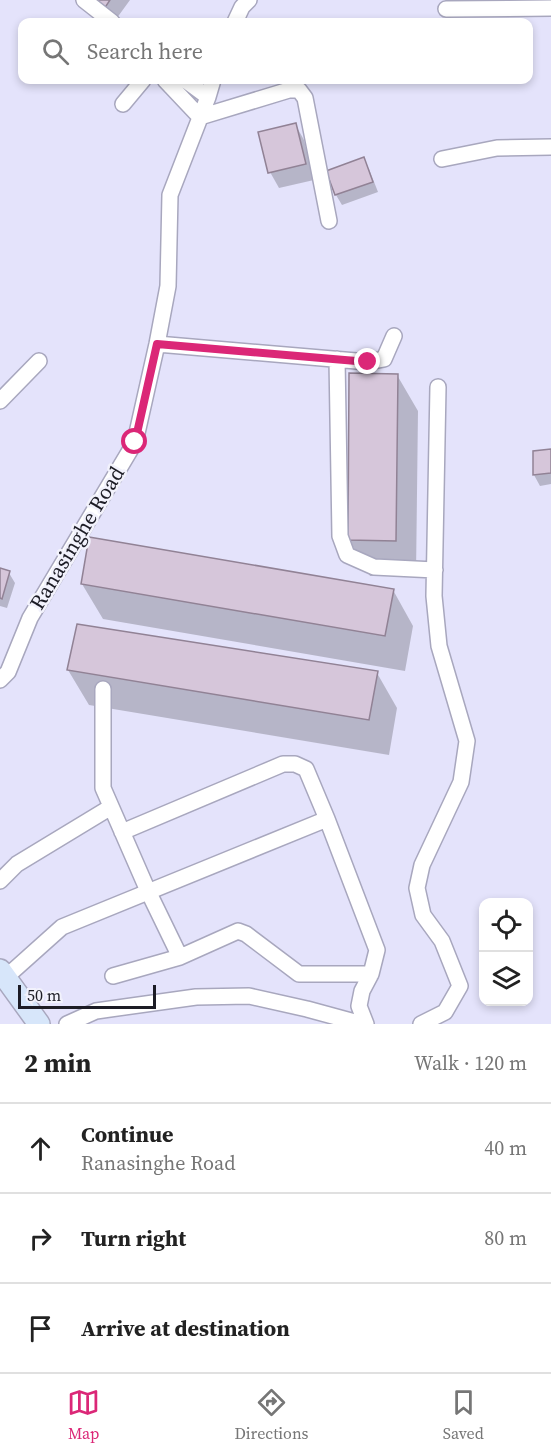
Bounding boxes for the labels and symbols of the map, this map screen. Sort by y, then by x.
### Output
route end [354,348,380,374]
route start [121,428,147,454]
street label: Ranasinghe Road [22,461,131,615]
scale bar [18,982,156,1010]

